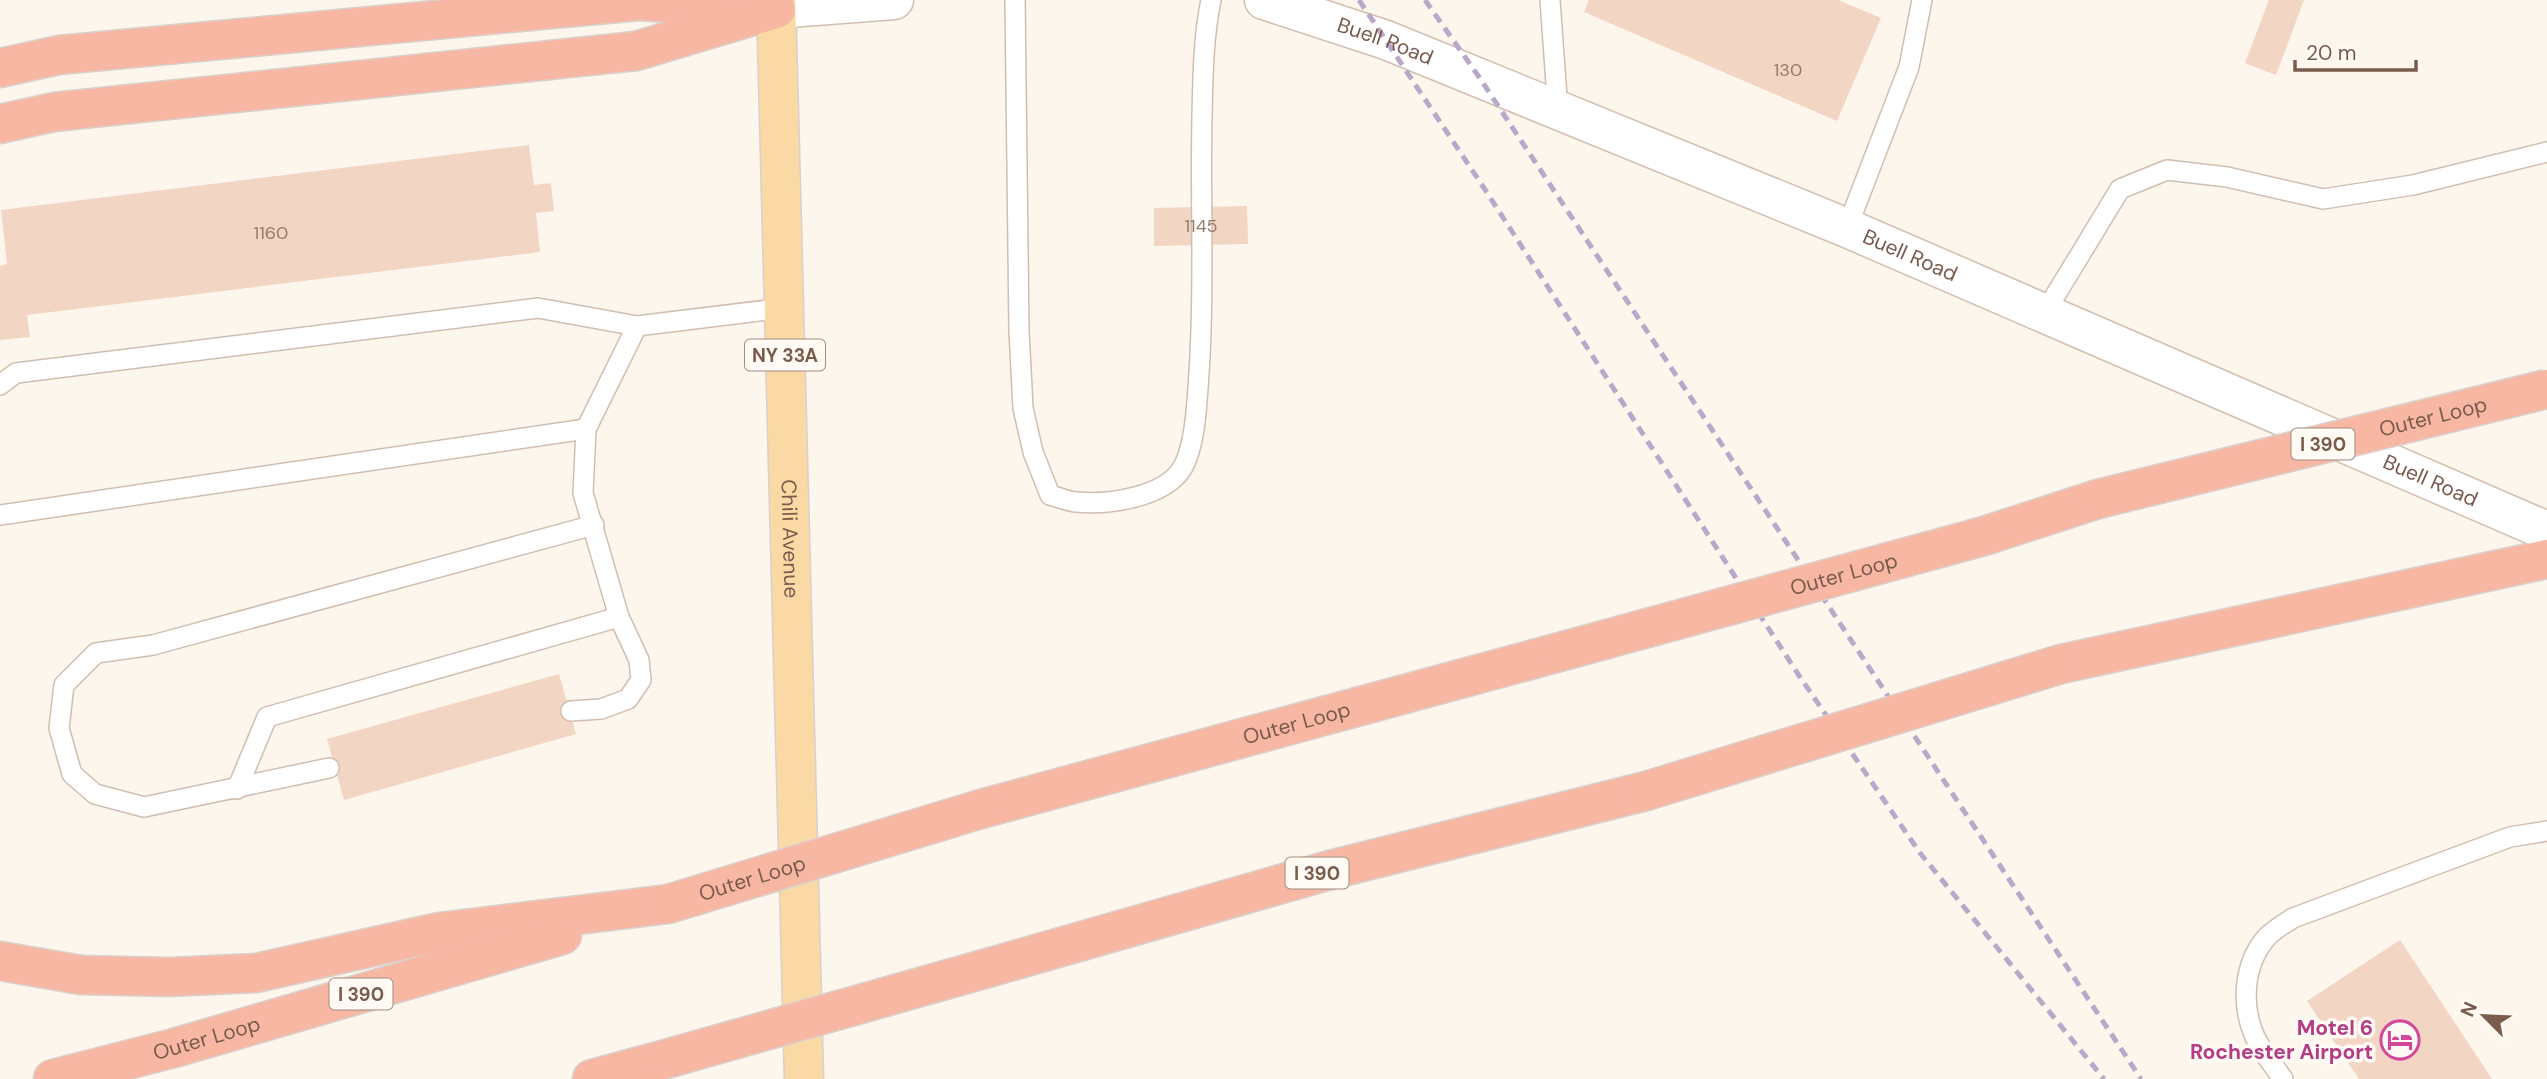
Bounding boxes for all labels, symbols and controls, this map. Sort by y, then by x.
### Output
street label: Buell Road [1333,11,1437,72]
scale bar [2295,28,2416,72]
text: 20 m [2306,39,2357,67]
house number: 130 [1774,58,1802,82]
house number: 1145 [1184,214,1218,238]
house number: 1160 [254,221,288,245]
street label: Buell Road [1858,222,1962,288]
road number: NY 33A [745,340,825,370]
street label: Outer Loop [2376,390,2490,444]
road number: I 390 [2292,428,2354,460]
street label: Buell Road [2379,448,2482,513]
street label: Chili Avenue [774,479,806,599]
street label: Outer Loop [1787,546,1901,602]
street label: Outer Loop [1240,695,1353,751]
street label: Outer Loop [695,849,809,908]
road number: I 390 [1286,858,1348,888]
road number: I 390 [330,978,392,1010]
north arrow [2449,981,2519,1051]
text: N [2455,998,2483,1021]
street label: Outer Loop [150,1010,264,1067]
place label: Motel 6 Rochester Airport [2190,1014,2373,1066]
hotel icon: Motel 6 Rochester Airport [2379,1019,2421,1061]

